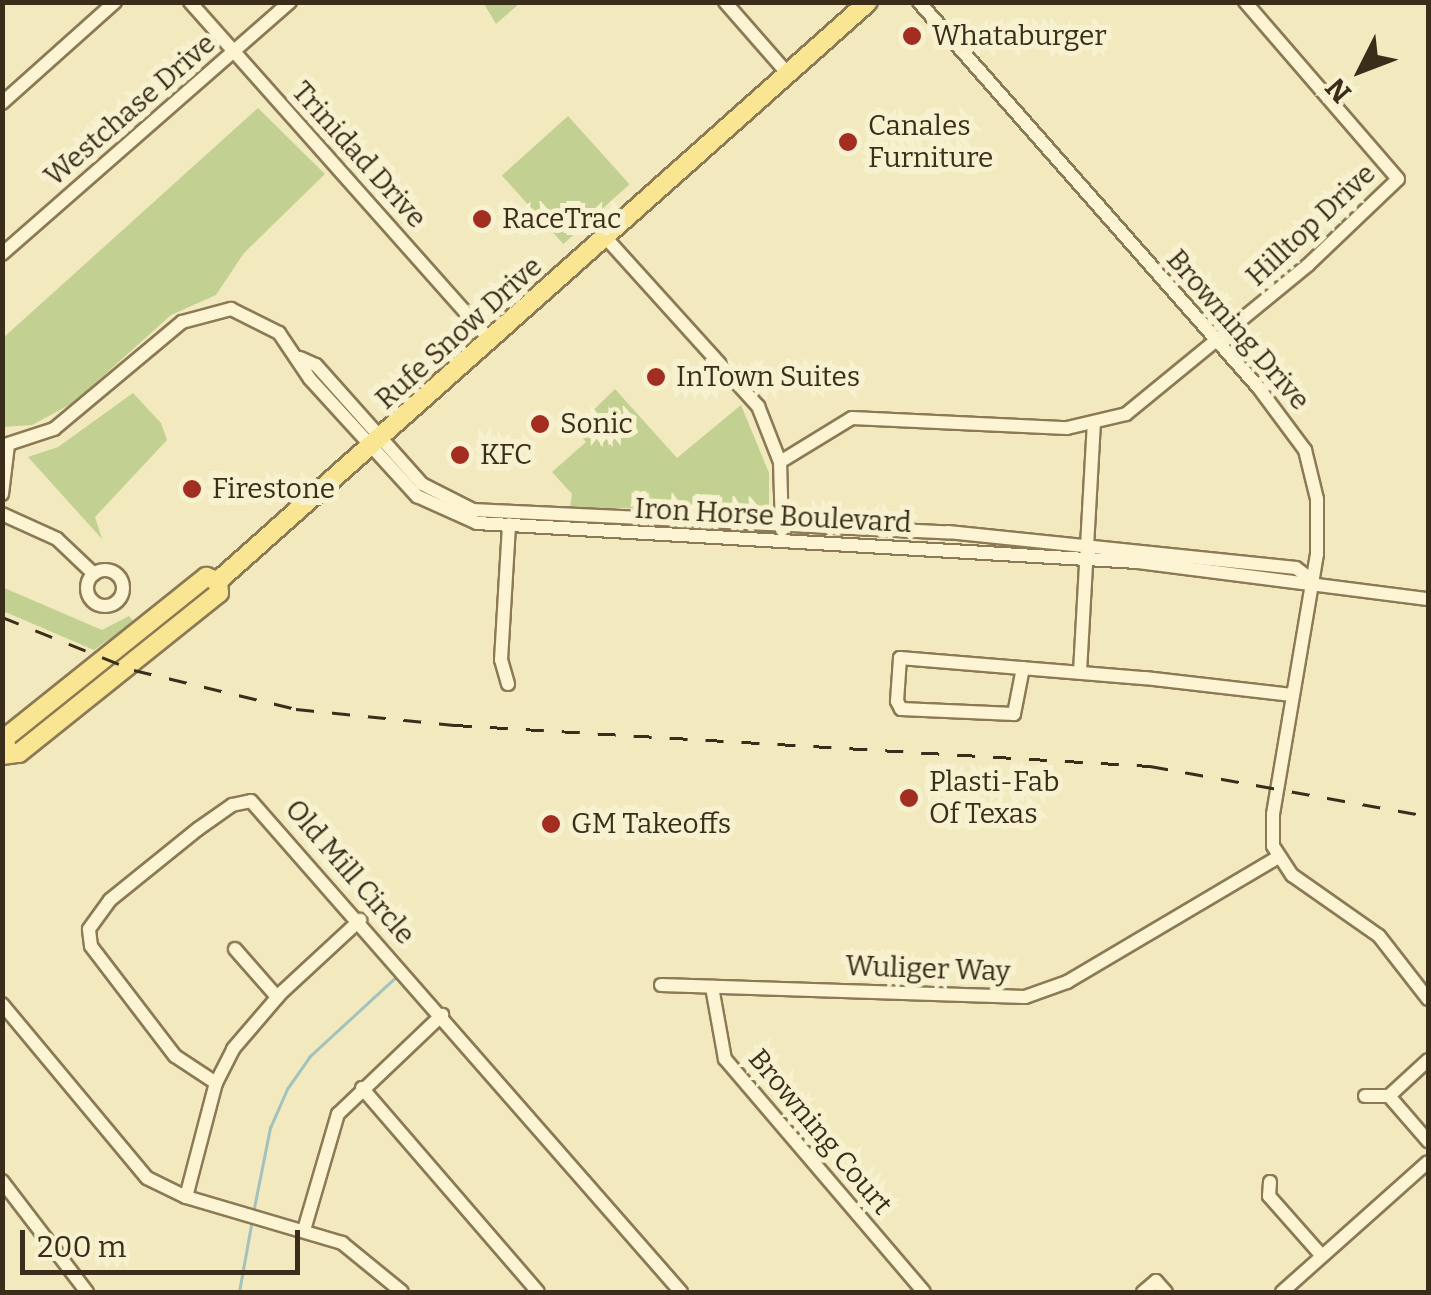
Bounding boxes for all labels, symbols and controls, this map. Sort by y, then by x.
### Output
place label: Whataburger [932,19,1107,53]
north arrow [1311,20,1411,120]
marker: Whataburger [901,25,923,47]
street label: Westchase Drive [38,27,222,193]
text: N [1319,71,1358,109]
street label: Trinidad Drive [285,75,433,235]
place label: Canales Furniture [868,109,993,175]
marker: Canales Furniture [837,131,859,153]
street label: Hilltop Drive [1240,157,1382,293]
place label: RaceTrac [502,202,621,236]
marker: RaceTrac [471,208,493,230]
street label: Browning Drive [1159,243,1317,417]
street label: Rufe Snow Drive [369,250,549,416]
place label: InTown Suites [676,360,860,394]
marker: InTown Suites [645,366,667,388]
place label: Sonic [560,407,633,441]
marker: Sonic [529,413,551,435]
place label: KFC [480,438,532,472]
marker: KFC [449,444,471,466]
place label: Firestone [212,472,335,506]
marker: Firestone [181,478,203,500]
street label: Iron Horse Boulevard [634,492,912,540]
place label: Plasti-Fab Of Texas [929,765,1059,831]
marker: Plasti-Fab Of Texas [898,787,920,809]
street label: Old Mill Circle [278,793,422,951]
place label: GM Takeoffs [571,807,731,841]
marker: GM Takeoffs [540,813,562,835]
street label: Wuliger Way [845,949,1011,989]
street label: Browning Court [741,1043,899,1221]
scale bar [25,1210,305,1272]
text: 200 m [37,1229,126,1265]

